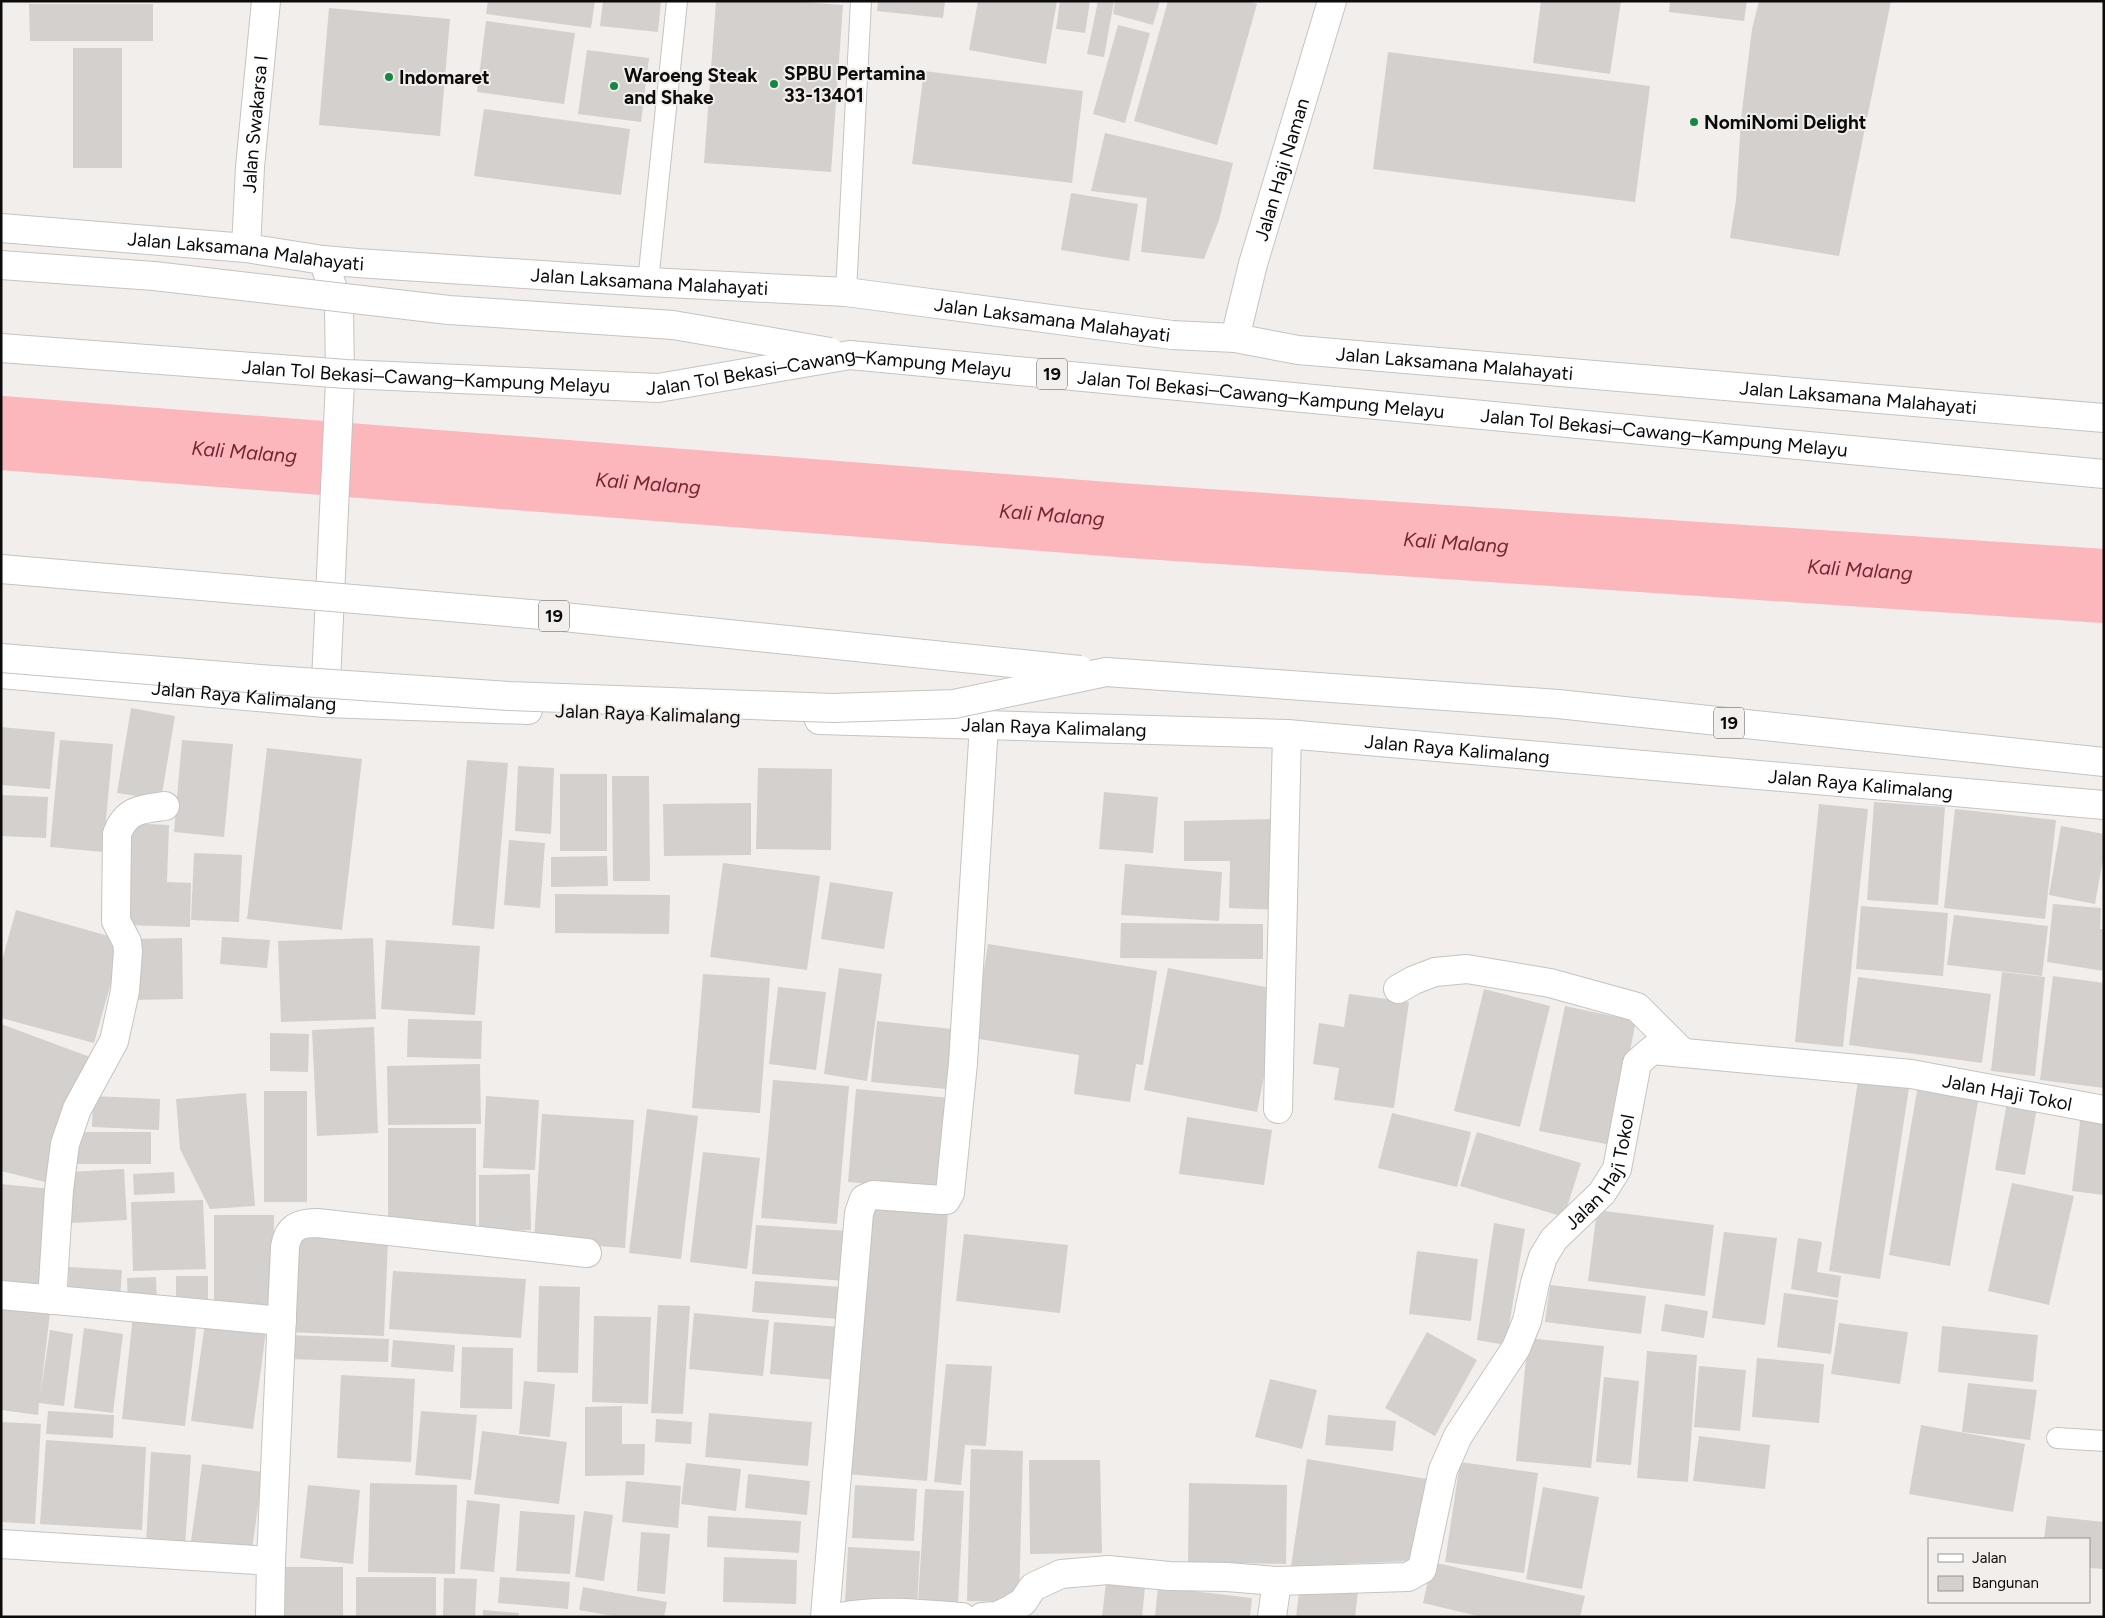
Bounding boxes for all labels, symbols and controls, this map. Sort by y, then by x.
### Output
street label: Jalan Swakarsa I [237,54,272,194]
place label: SPBU Pertamina 33-13401 [784,62,926,107]
place label: Waroeng Steak and Shake [624,64,758,109]
place label: Indomaret [399,66,490,89]
marker: Indomaret [383,71,395,83]
marker: SPBU Pertamina 33-13401 [768,78,780,90]
marker: Waroeng Steak and Shake [608,80,620,92]
street label: Jalan Haji Naman [1249,95,1314,243]
place label: NomiNomi Delight [1704,111,1867,134]
marker: NomiNomi Delight [1688,116,1700,128]
street label: Jalan Laksamana Malahayati [127,227,365,275]
street label: Jalan Laksamana Malahayati [530,263,769,300]
street label: Jalan Laksamana Malahayati [933,292,1172,346]
street label: Jalan Laksamana Malahayati [1335,342,1574,385]
street label: Jalan Tol Bekasi–Cawang–Kampung Melayu [646,343,1013,400]
street label: Jalan Tol Bekasi–Cawang–Kampung Melayu [241,355,611,397]
road number: 19 [1037,358,1067,389]
street label: Jalan Tol Bekasi–Cawang–Kampung Melayu [1076,365,1446,423]
street label: Jalan Laksamana Malahayati [1739,376,1978,419]
street label: Jalan Tol Bekasi–Cawang–Kampung Melayu [1480,403,1849,461]
water label: Kali Malang [191,436,298,468]
water label: Kali Malang [594,467,702,499]
water label: Kali Malang [998,499,1106,531]
water label: Kali Malang [1402,527,1510,558]
water label: Kali Malang [1806,554,1914,585]
road number: 19 [539,600,569,632]
street label: Jalan Raya Kalimalang [151,676,337,715]
street label: Jalan Raya Kalimalang [555,699,741,729]
road number: 19 [1714,708,1744,738]
street label: Jalan Raya Kalimalang [961,713,1147,741]
street label: Jalan Raya Kalimalang [1364,729,1551,768]
street label: Jalan Raya Kalimalang [1767,764,1954,803]
street label: Jalan Haji Tokol [1941,1069,2074,1115]
street label: Jalan Haji Tokol [1560,1112,1639,1234]
legend [1928,1538,2090,1603]
text: Jalan [1972,1549,2007,1567]
text: Bangunan [1972,1574,2039,1592]

